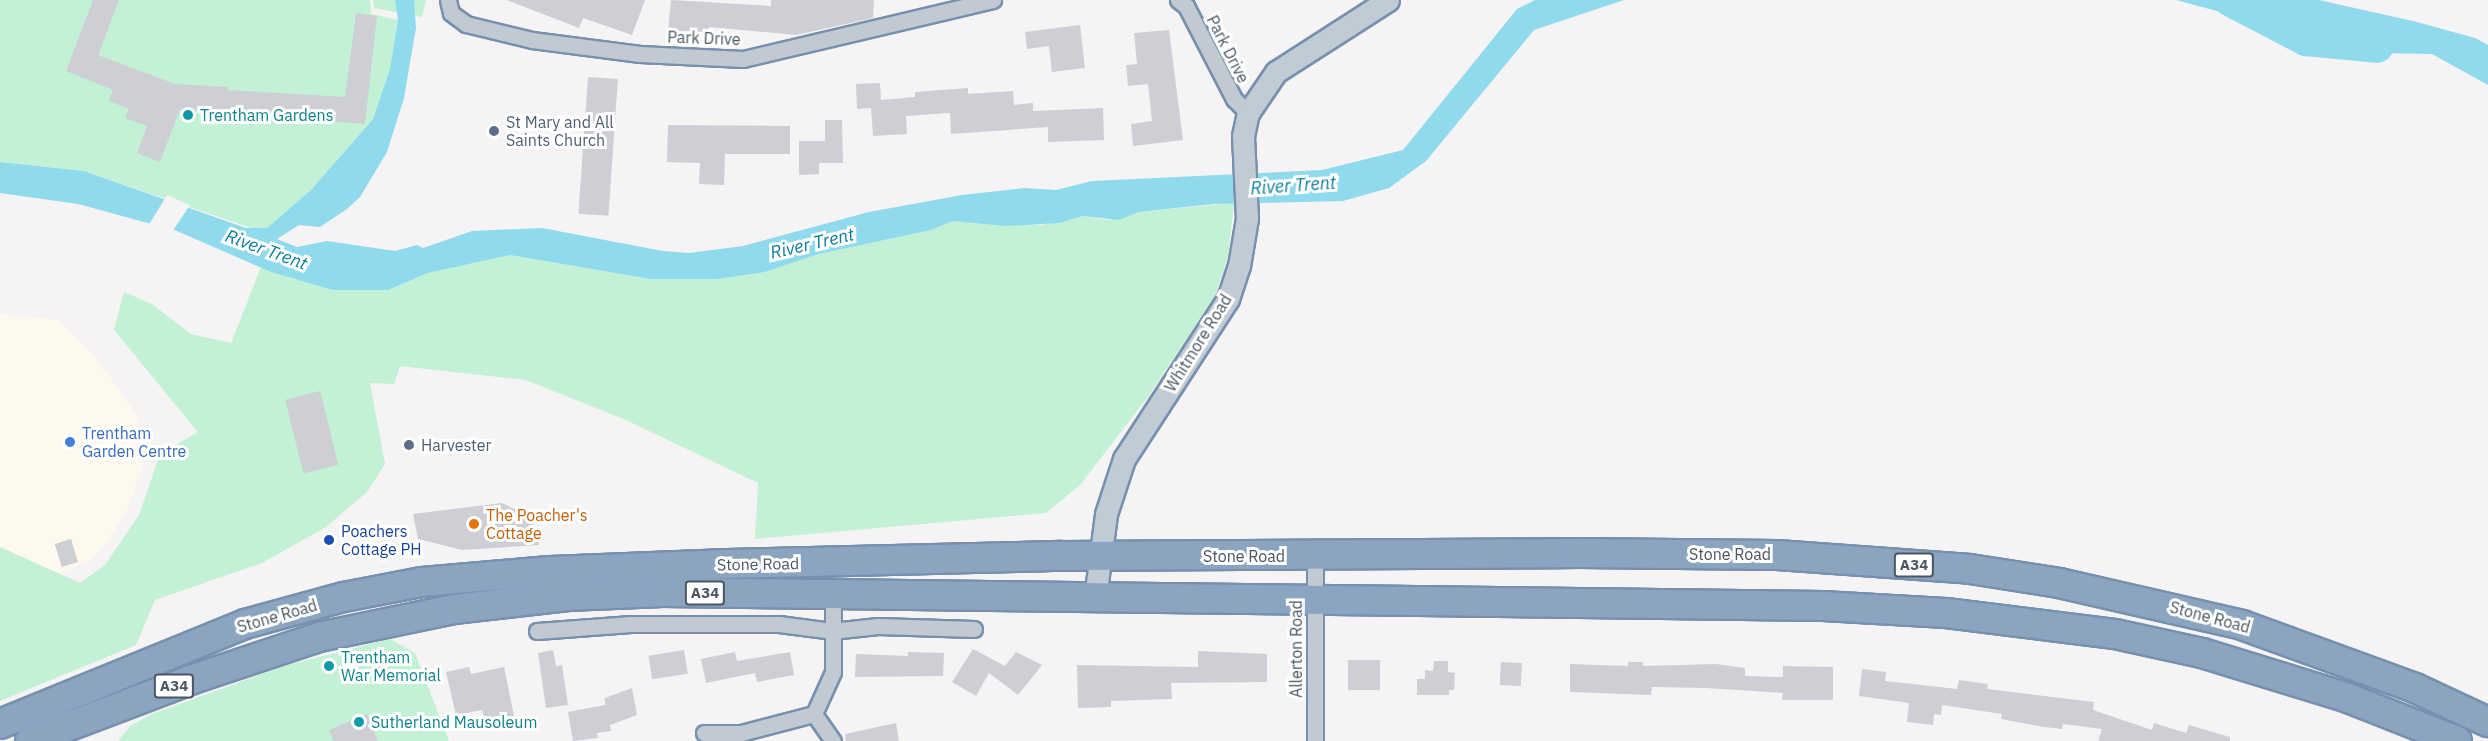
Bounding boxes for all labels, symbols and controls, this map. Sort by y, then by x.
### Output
street label: Park Drive [1203,12,1253,86]
street label: Park Drive [667,27,741,49]
place label: Trentham Gardens [200,105,333,125]
marker: Trentham Gardens [181,108,195,122]
place label: St Mary and All Saints Church [506,112,614,150]
marker: St Mary and All Saints Church [487,124,501,138]
water label: River Trent [1250,172,1336,200]
water label: River Trent [768,224,856,264]
water label: River Trent [222,225,310,275]
street label: Whitmore Road [1160,291,1236,395]
place label: Trentham Garden Centre [82,423,186,461]
marker: Trentham Garden Centre [63,435,77,449]
place label: Harvester [421,435,491,455]
marker: Harvester [402,438,416,452]
place label: The Poacher's Cottage [486,505,588,543]
marker: The Poacher's Cottage [467,517,481,531]
place label: Poachers Cottage PH [341,521,421,559]
marker: Poachers Cottage PH [322,533,336,547]
street label: Stone Road [1689,544,1771,564]
street label: Stone Road [1203,546,1285,566]
road number: A34 [1893,553,1935,577]
street label: Stone Road [717,554,799,574]
road number: A34 [684,581,726,605]
street label: Stone Road [235,595,319,637]
street label: Stone Road [2168,597,2252,637]
street label: Allerton Road [1286,600,1306,698]
place label: Trentham War Memorial [341,647,441,685]
marker: Trentham War Memorial [322,659,336,673]
road number: A34 [153,674,195,698]
place label: Sutherland Mausoleum [371,712,537,732]
marker: Sutherland Mausoleum [352,715,366,729]

